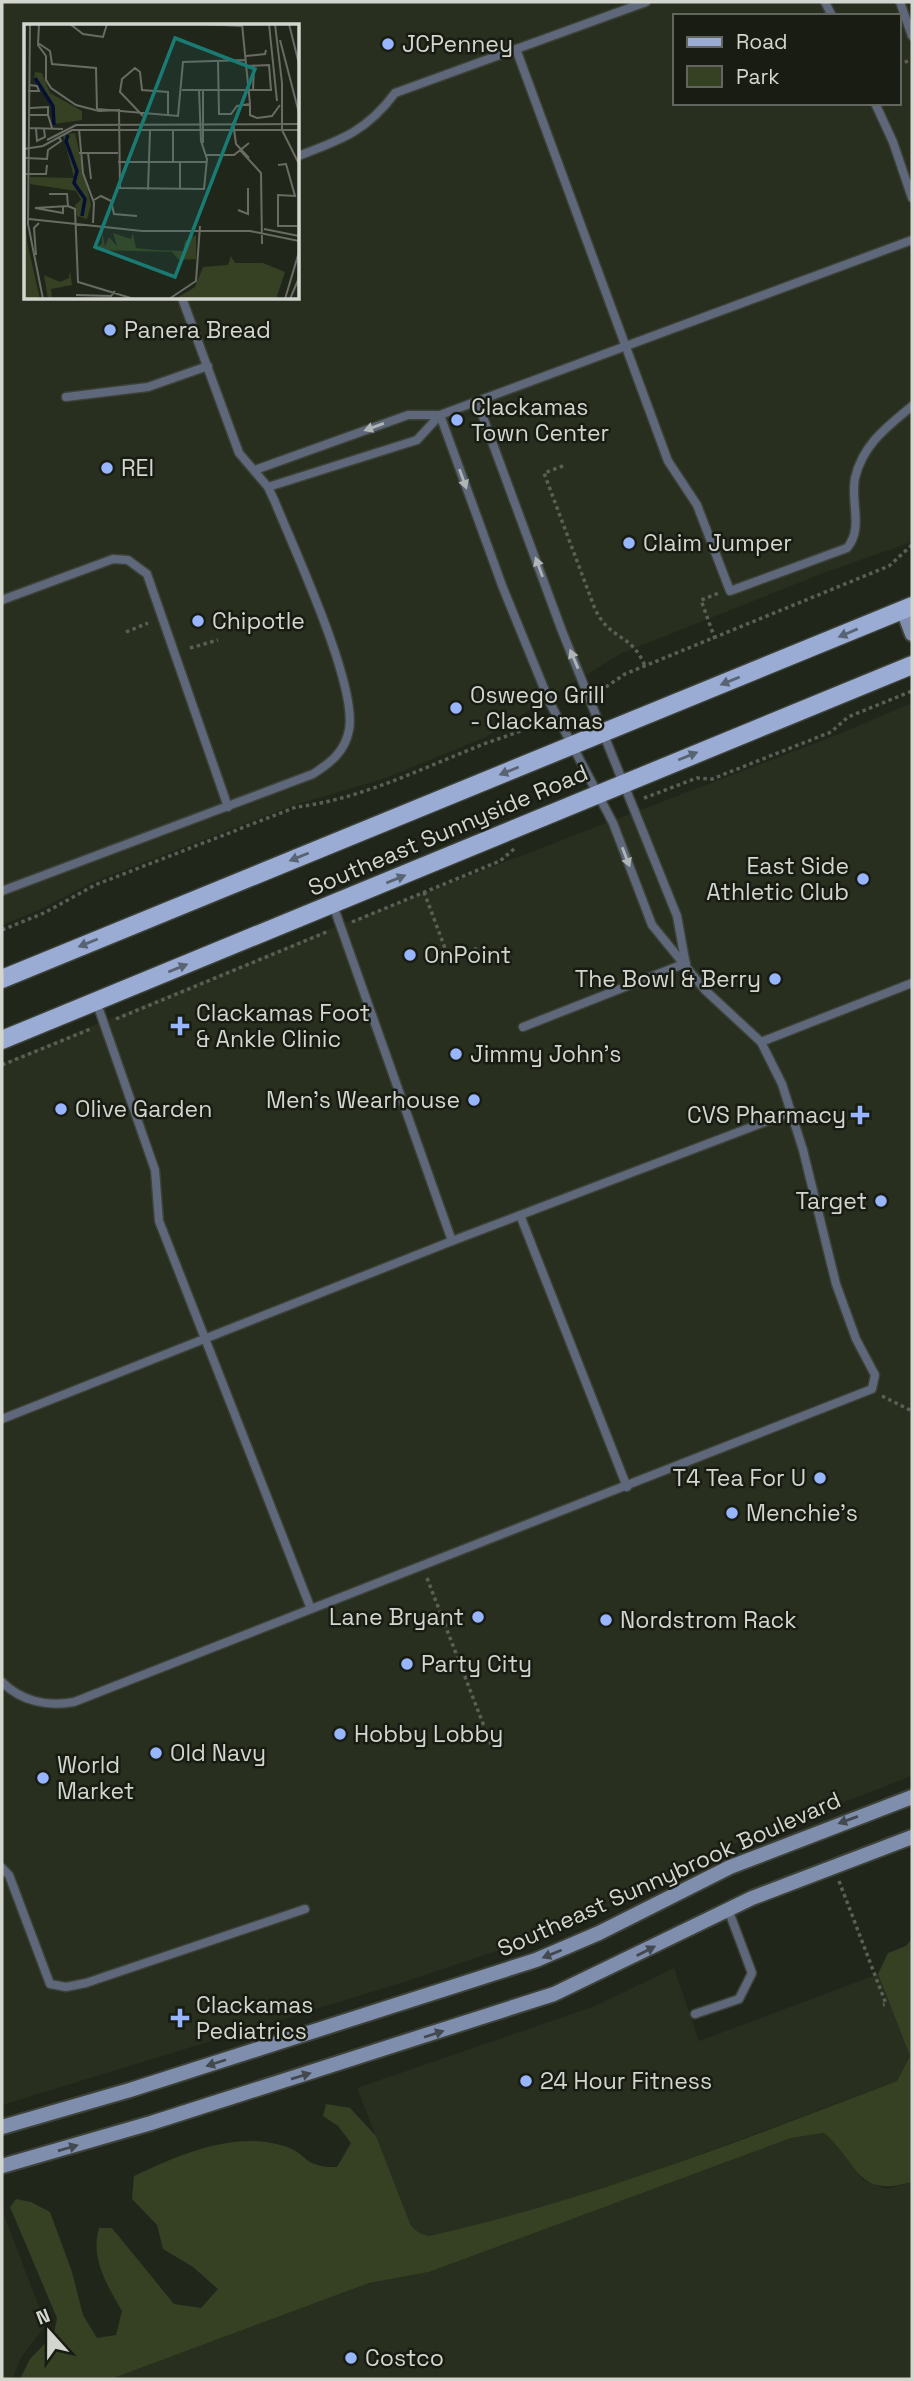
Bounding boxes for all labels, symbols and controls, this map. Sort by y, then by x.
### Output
legend [673,14,900,105]
inset map [24,24,299,299]
text: Road [736,28,788,55]
place label: JCPenney [402,29,513,59]
marker: JCPenney [380,36,396,52]
text: Park [736,63,780,90]
place label: Panera Bread [124,315,271,345]
marker: Panera Bread [102,322,118,338]
place label: Clackamas Town Center [471,392,609,448]
marker: Clackamas Town Center [449,412,465,428]
one-way arrow [363,422,384,433]
place label: REI [121,453,154,483]
marker: REI [99,460,115,476]
one-way arrow [458,469,469,490]
place label: Claim Jumper [643,528,792,558]
marker: Claim Jumper [621,535,637,551]
one-way arrow [533,556,544,577]
place label: Chipotle [212,606,305,636]
marker: Chipotle [190,613,206,629]
one-way arrow [837,627,858,638]
one-way arrow [568,649,580,669]
one-way arrow [719,676,740,687]
place label: Oswego Grill - Clackamas [470,680,605,736]
marker: Oswego Grill - Clackamas [448,700,464,716]
one-way arrow [678,750,699,761]
street label: Southeast Sunnyside Road [304,757,592,903]
one-way arrow [499,765,519,777]
one-way arrow [620,846,631,867]
place label: East Side Athletic Club [706,851,849,907]
one-way arrow [288,852,309,863]
marker: East Side Athletic Club [855,871,871,887]
one-way arrow [386,873,407,884]
one-way arrow [77,938,98,949]
place label: OnPoint [424,940,511,970]
marker: OnPoint [402,947,418,963]
one-way arrow [168,962,189,973]
place label: The Bowl & Berry [575,964,761,994]
marker: The Bowl & Berry [767,971,783,987]
place label: Clackamas Foot & Ankle Clinic [196,998,370,1054]
marker: Clackamas Foot & Ankle Clinic [170,1016,190,1036]
place label: Jimmy John's [470,1039,621,1069]
marker: Jimmy John's [448,1046,464,1062]
place label: Men's Wearhouse [266,1085,460,1115]
marker: Men's Wearhouse [466,1092,482,1108]
place label: Olive Garden [75,1094,212,1124]
place label: CVS Pharmacy [687,1100,846,1130]
marker: Olive Garden [53,1101,69,1117]
marker: CVS Pharmacy [852,1107,868,1123]
place label: Target [795,1186,867,1216]
marker: Target [873,1193,889,1209]
place label: T4 Tea For U [672,1463,806,1493]
marker: T4 Tea For U [812,1470,828,1486]
place label: Menchie's [746,1498,858,1528]
marker: Menchie's [724,1505,740,1521]
place label: Lane Bryant [329,1602,464,1632]
place label: Nordstrom Rack [620,1605,797,1635]
marker: Lane Bryant [470,1609,486,1625]
marker: Nordstrom Rack [598,1612,614,1628]
place label: Party City [421,1649,532,1679]
marker: Party City [399,1656,415,1672]
place label: Hobby Lobby [354,1719,503,1749]
marker: Hobby Lobby [332,1726,348,1742]
place label: Old Navy [170,1738,266,1768]
marker: Old Navy [148,1745,164,1761]
place label: World Market [57,1750,134,1806]
marker: World Market [35,1770,51,1786]
street label: Southeast Sunnybrook Boulevard [493,1784,845,1964]
one-way arrow [838,1815,859,1826]
one-way arrow [636,1946,656,1957]
one-way arrow [541,1949,562,1960]
place label: Clackamas Pediatrics [196,1990,313,2046]
marker: Clackamas Pediatrics [170,2008,190,2028]
one-way arrow [424,2028,445,2038]
one-way arrow [205,2058,226,2069]
place label: 24 Hour Fitness [540,2066,712,2096]
one-way arrow [290,2070,311,2081]
marker: 24 Hour Fitness [518,2073,534,2089]
one-way arrow [57,2143,78,2153]
north arrow [14,2297,84,2367]
text: N [33,2303,54,2331]
place label: Costco [365,2343,444,2373]
marker: Costco [343,2350,359,2366]

